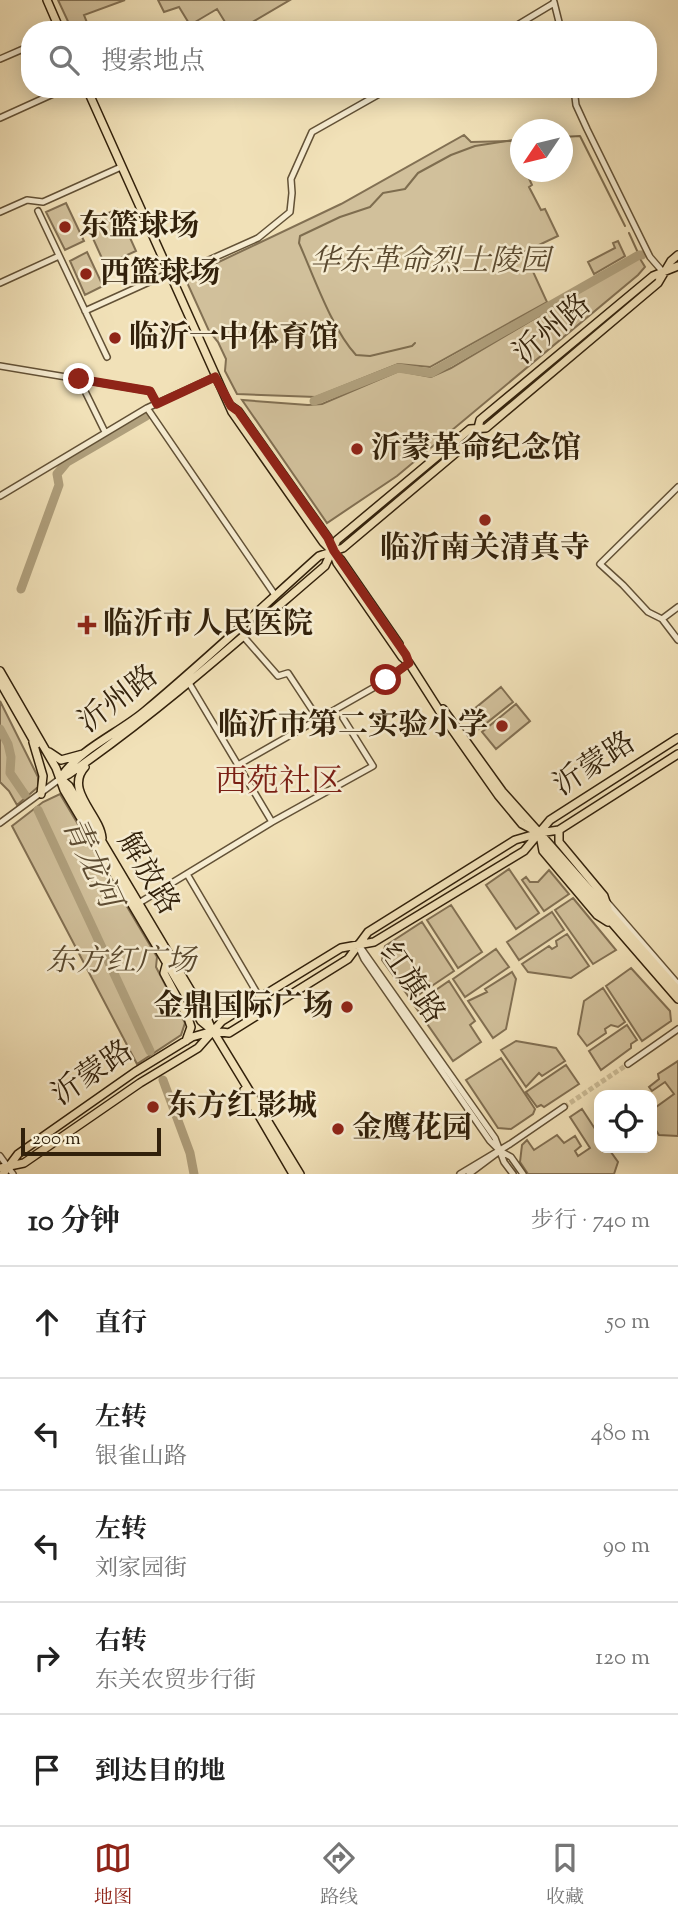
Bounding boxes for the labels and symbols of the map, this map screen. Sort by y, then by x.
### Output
north arrow [510,119,573,182]
place label: 东篮球场 [79,206,199,249]
marker: 东篮球场 [57,219,73,235]
park label: 华东革命烈士陵园 [310,241,554,284]
place label: 西篮球场 [100,253,220,296]
marker: 西篮球场 [78,266,94,282]
street label: 沂州路 [505,285,601,375]
place label: 临沂一中体育馆 [129,317,339,360]
marker: 临沂一中体育馆 [107,330,123,346]
route end [63,363,94,394]
place label: 沂蒙革命纪念馆 [371,428,581,471]
marker: 沂蒙革命纪念馆 [349,441,365,457]
marker: 临沂南关清真寺 [477,512,493,528]
place label: 临沂南关清真寺 [380,528,590,571]
place label: 临沂市人民医院 [103,604,313,647]
marker: 临沂市人民医院 [77,615,97,635]
street label: 沂州路 [70,656,168,744]
route start [370,664,401,695]
place label: 临沂市第二实验小学 [218,705,488,748]
marker: 临沂市第二实验小学 [494,718,510,734]
street label: 沂蒙路 [546,722,644,808]
district label: 西苑社区 [215,760,343,806]
water label: 青龙河 [49,810,133,921]
street label: 解放路 [105,824,189,924]
street label: 红旗路 [368,935,454,1033]
park label: 东方红广场 [46,941,199,984]
place label: 金鼎国际广场 [153,986,333,1029]
marker: 金鼎国际广场 [339,999,355,1015]
street label: 沂蒙路 [44,1031,142,1117]
place label: 东方红影城 [167,1086,317,1129]
marker: 东方红影城 [145,1099,161,1115]
place label: 金鹰花园 [352,1108,472,1151]
marker: 金鹰花园 [330,1121,346,1137]
scale bar [21,1125,161,1157]

